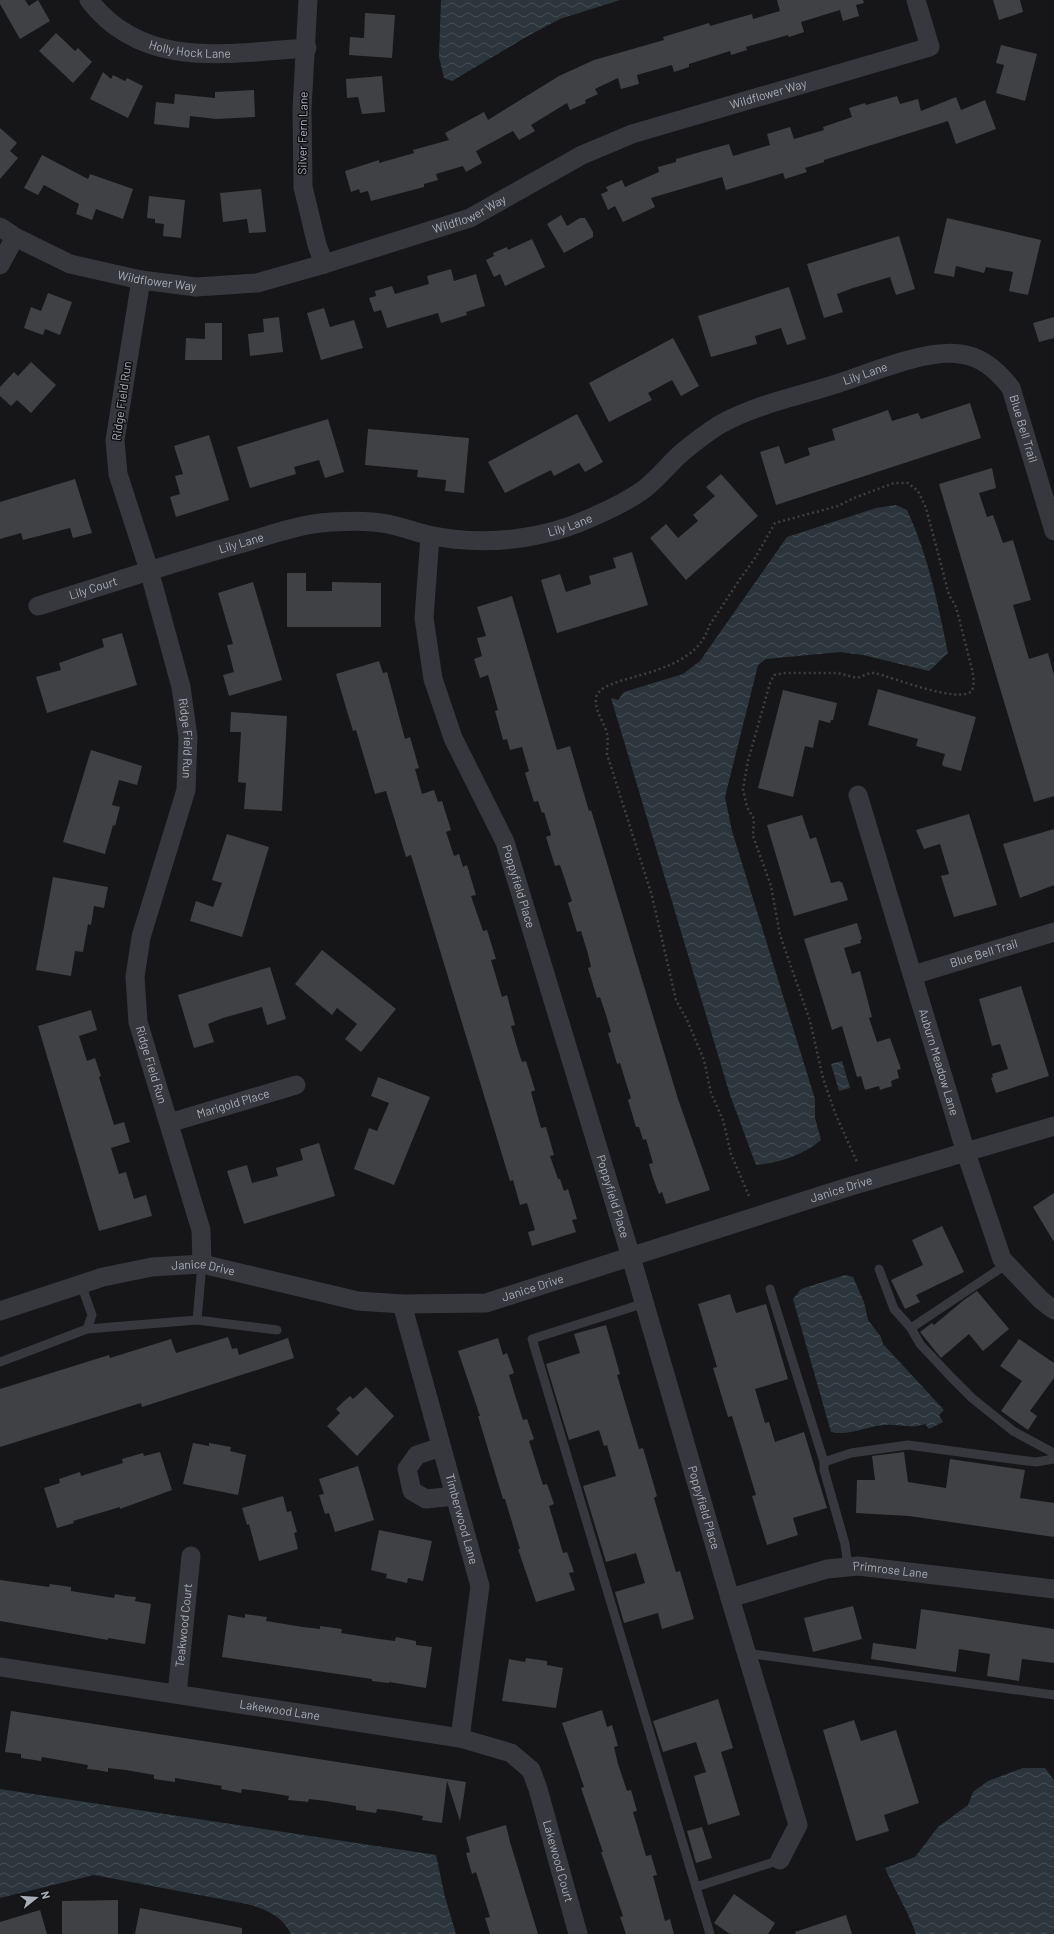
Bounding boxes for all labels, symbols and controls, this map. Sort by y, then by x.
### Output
street label: Holly Hock Lane [147,37,231,60]
street label: Wildflower Way [728,75,808,111]
street label: Silver Fern Lane [294,91,310,175]
street label: Wildflower Way [430,191,509,235]
street label: Wildflower Way [116,267,198,293]
street label: Lily Lane [841,359,889,387]
street label: Ridge Field Run [108,360,134,442]
street label: Blue Bell Trail [1007,393,1041,464]
street label: Lily Lane [546,510,594,539]
street label: Lily Lane [217,529,265,555]
street label: Lily Court [67,573,119,602]
street label: Ridge Field Run [177,697,196,779]
street label: Poppyfield Place [500,843,539,930]
street label: Blue Bell Trail [948,936,1019,969]
street label: Auburn Meadow Lane [917,1007,962,1117]
street label: Ridge Field Run [134,1024,170,1105]
street label: Marigold Place [195,1085,271,1120]
street label: Poppyfield Place [594,1153,633,1240]
street label: Janice Drive [808,1172,874,1205]
street label: Janice Drive [171,1256,237,1278]
street label: Janice Drive [500,1271,565,1304]
street label: Poppyfield Place [686,1464,723,1551]
street label: Timberwood Lane [443,1472,482,1566]
street label: Primrose Lane [852,1558,929,1580]
street label: Teakwood Court [172,1583,194,1668]
street label: Lakewood Lane [239,1696,321,1722]
street label: Lakewood Court [541,1818,577,1904]
north arrow [16,1878,56,1918]
text: N [39,1890,53,1900]

